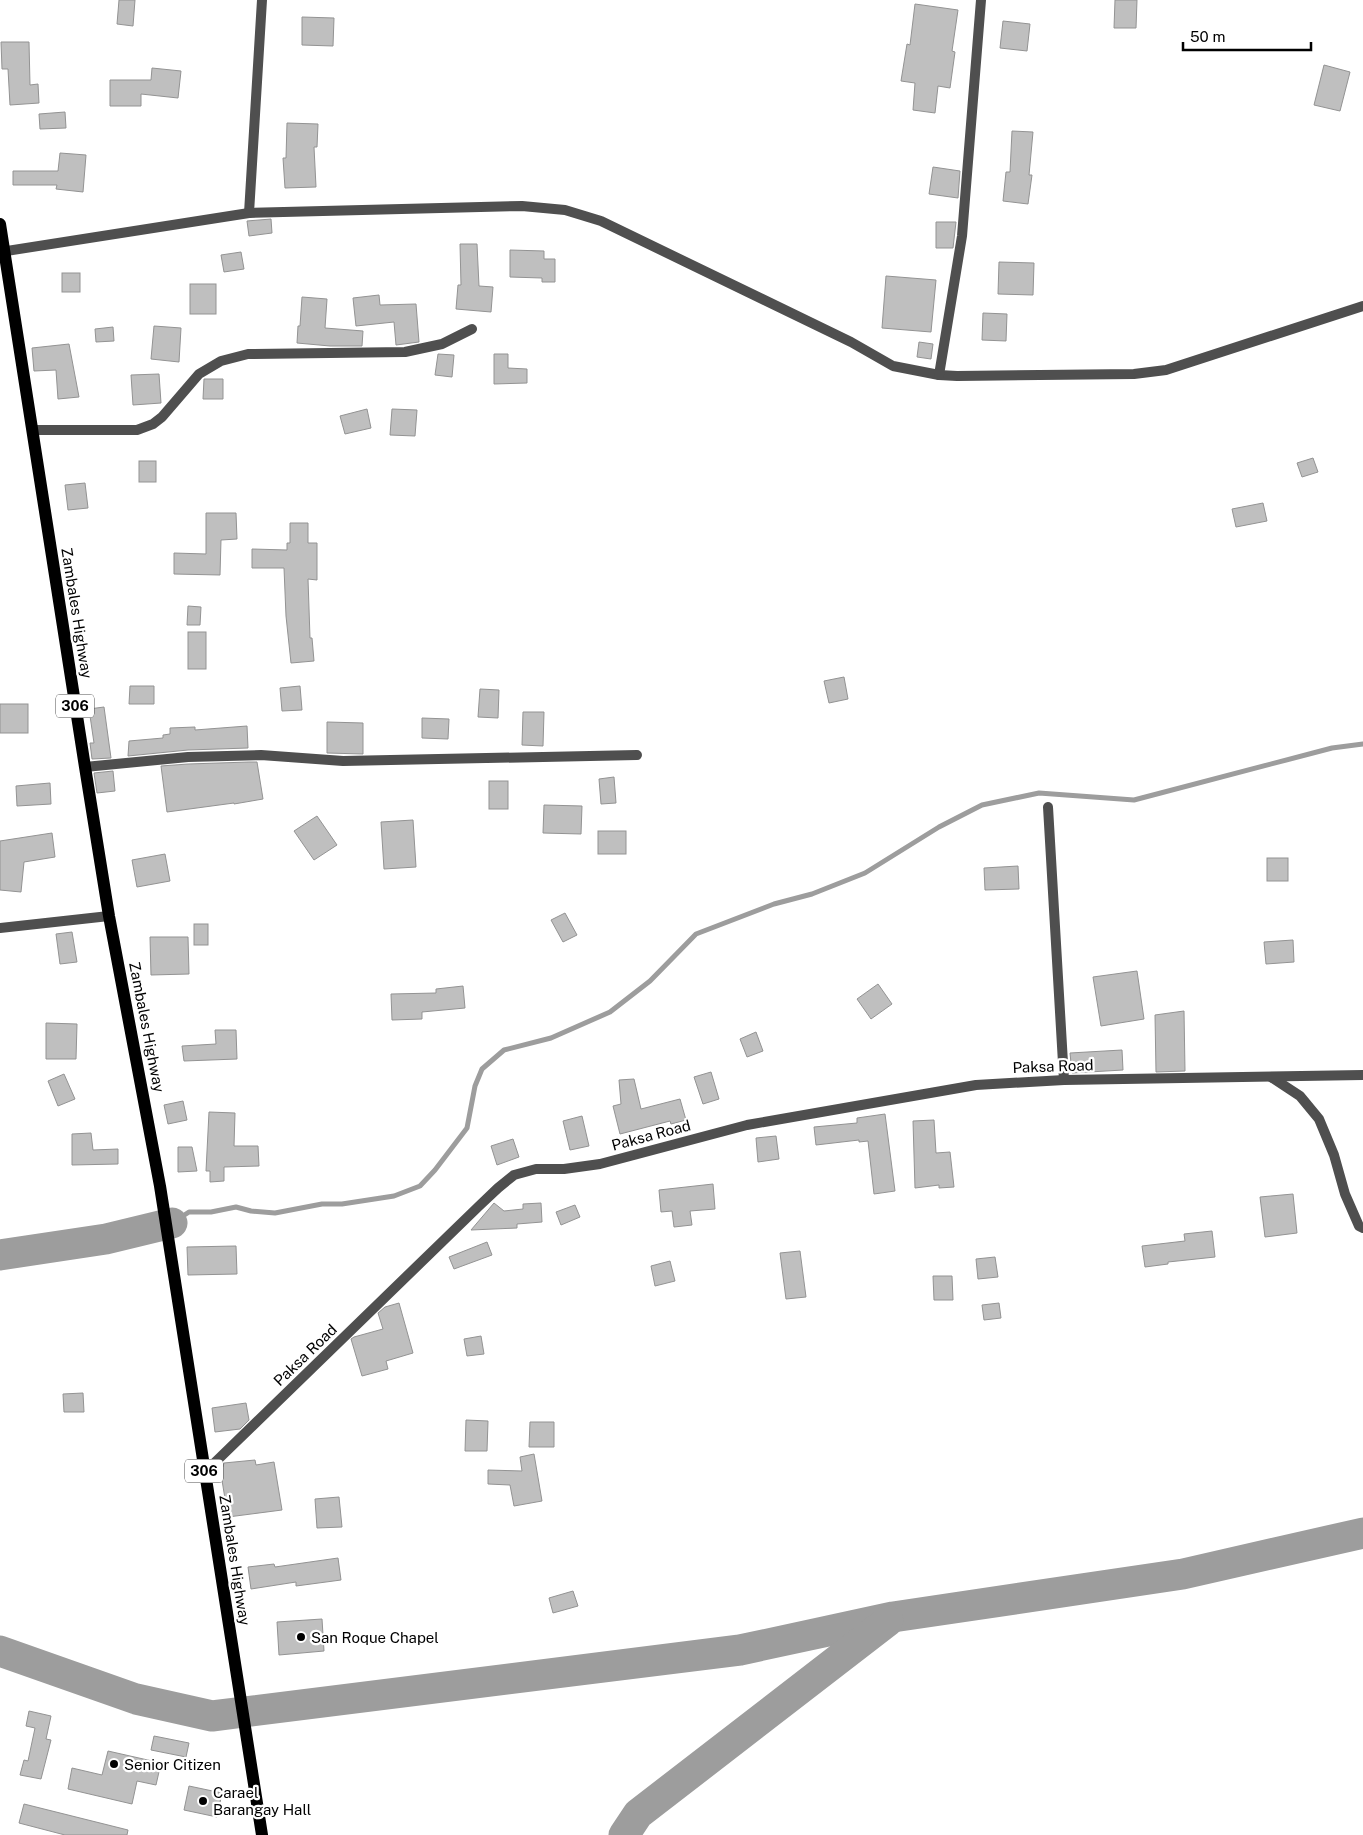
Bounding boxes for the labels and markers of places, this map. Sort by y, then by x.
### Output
place label: San Roque Chapel [311,1629,439,1646]
marker: San Roque Chapel [295,1631,307,1643]
place label: Senior Citizen [124,1756,221,1773]
marker: Senior Citizen [108,1758,120,1770]
place label: Carael Barangay Hall [213,1784,311,1818]
marker: Carael Barangay Hall [197,1795,209,1807]

